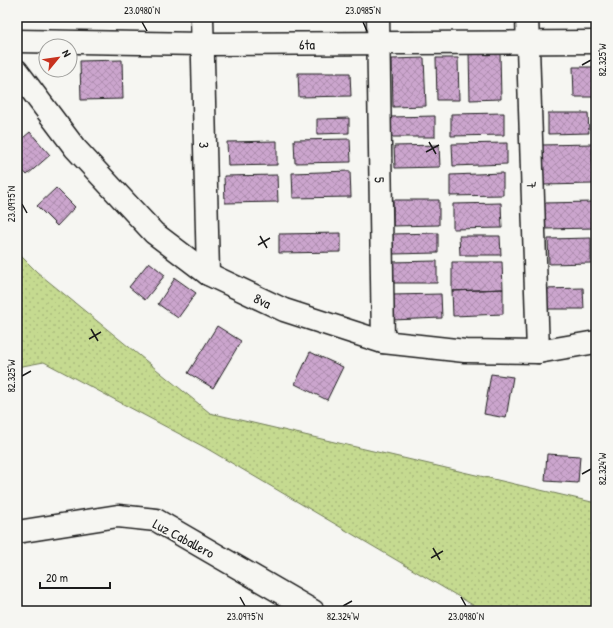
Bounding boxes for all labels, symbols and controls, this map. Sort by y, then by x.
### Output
text: 23.0980°N [124,4,160,17]
text: 23.0985°N [345,4,381,17]
street label: 6ta [299,34,315,53]
north arrow [38,38,78,78]
text: 82.325°W [596,43,609,77]
text: N [59,47,74,59]
street label: 3 [195,142,215,148]
street label: 5 [371,177,390,183]
street label: 7 [523,181,542,189]
text: 23.0975°N [5,186,18,222]
street label: 8va [251,288,275,312]
text: 82.325°W [5,359,18,393]
text: 82.324°W [596,452,609,485]
street label: Luz Caballero [150,514,218,562]
scale bar [40,564,110,590]
text: 20 m [46,569,68,586]
text: 23.0975°N [227,610,263,623]
text: 82.324°W [327,610,360,623]
text: 23.0980°N [448,610,484,623]

